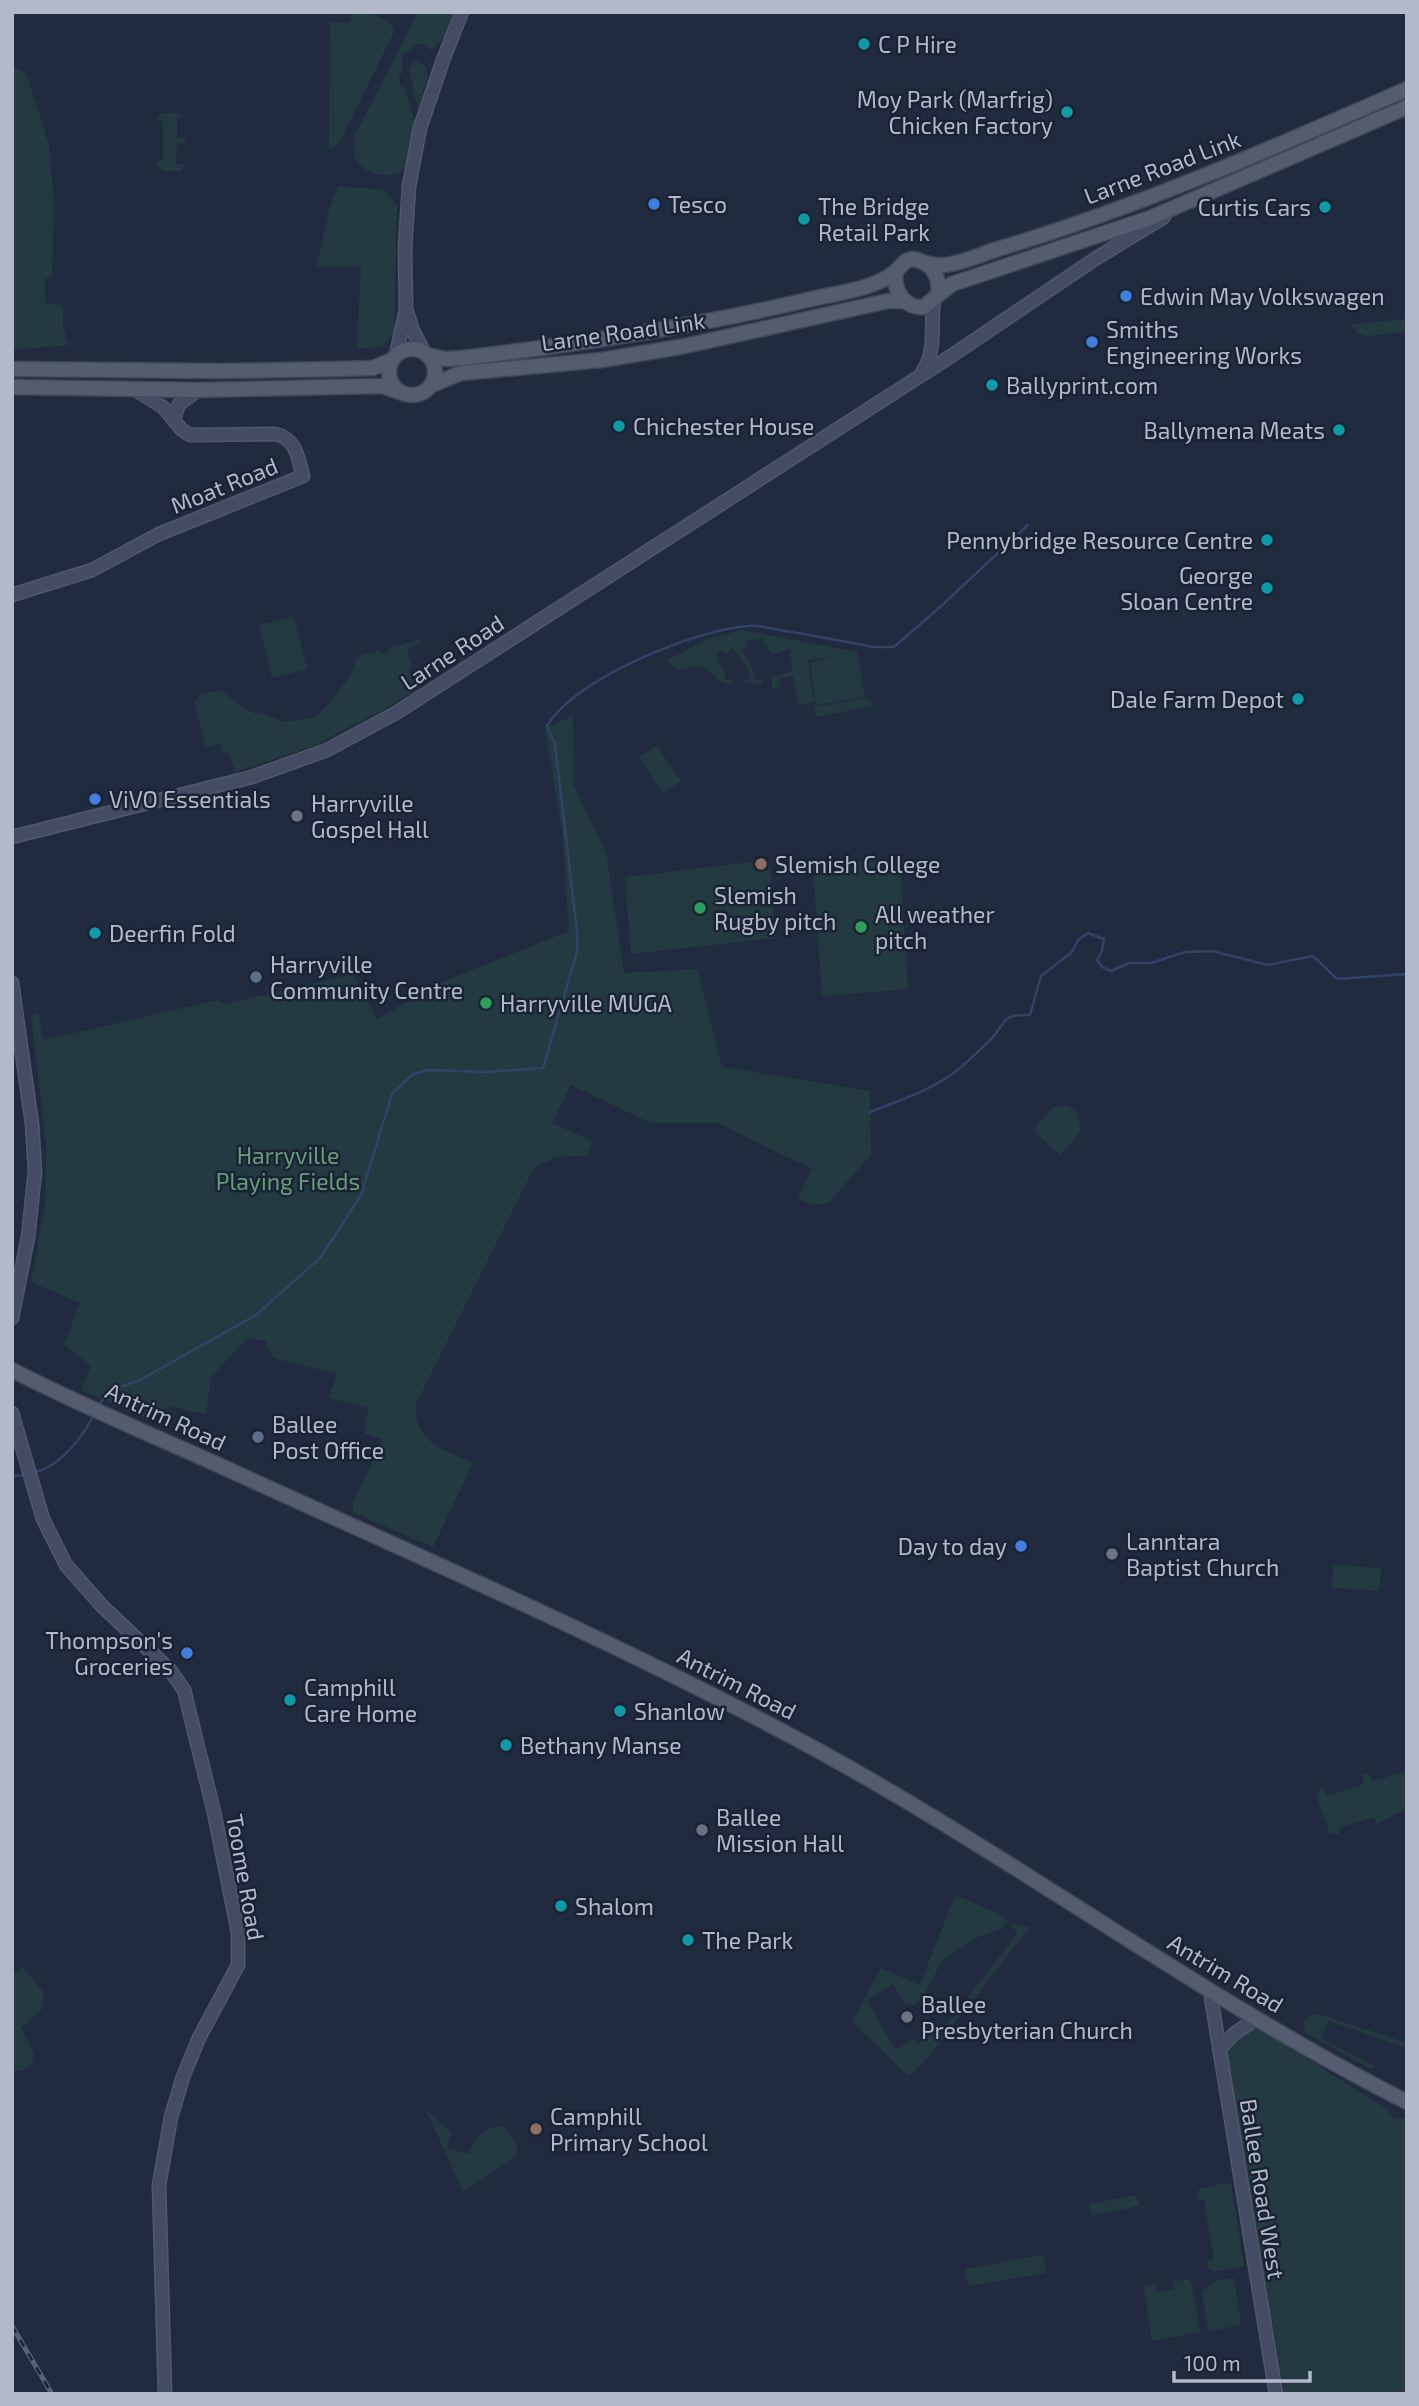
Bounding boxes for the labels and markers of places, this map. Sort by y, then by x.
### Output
place label: C P Hire [878,30,957,58]
marker: C P Hire [856,36,872,52]
place label: Moy Park (Marfrig) Chicken Factory [857,85,1053,139]
marker: Moy Park (Marfrig) Chicken Factory [1059,104,1075,120]
place label: Tesco [668,190,727,218]
place label: The Bridge Retail Park [818,192,930,246]
place label: Curtis Cars [1198,193,1311,221]
marker: Tesco [646,196,662,212]
marker: Curtis Cars [1317,199,1333,215]
marker: The Bridge Retail Park [796,211,812,227]
place label: Edwin May Volkswagen [1140,282,1385,310]
marker: Edwin May Volkswagen [1118,288,1134,304]
place label: Smiths Engineering Works [1106,315,1302,369]
marker: Smiths Engineering Works [1084,334,1100,350]
place label: Ballyprint.com [1006,371,1158,399]
marker: Ballyprint.com [984,377,1000,393]
place label: Chichester House [633,412,814,440]
place label: Ballymena Meats [1144,416,1325,444]
marker: Chichester House [611,418,627,434]
marker: Ballymena Meats [1331,422,1347,438]
place label: Pennybridge Resource Centre [946,526,1253,554]
marker: Pennybridge Resource Centre [1259,532,1275,548]
place label: George Sloan Centre [1120,561,1253,615]
marker: George Sloan Centre [1259,580,1275,596]
place label: Dale Farm Depot [1110,685,1284,713]
marker: Dale Farm Depot [1290,691,1306,707]
place label: ViVO Essentials [109,785,271,813]
place label: Harryville Gospel Hall [311,789,429,843]
marker: ViVO Essentials [87,791,103,807]
marker: Harryville Gospel Hall [289,808,305,824]
place label: Slemish College [775,850,940,878]
marker: Slemish College [753,856,769,872]
place label: Slemish Rugby pitch [714,881,836,935]
marker: Slemish Rugby pitch [692,900,708,916]
place label: All weather pitch [875,900,995,954]
place label: Deerfin Fold [109,919,236,947]
marker: All weather pitch [853,919,869,935]
marker: Deerfin Fold [87,925,103,941]
place label: Harryville Community Centre [270,950,463,1004]
marker: Harryville Community Centre [248,969,264,985]
place label: Harryville MUGA [500,989,673,1017]
marker: Harryville MUGA [478,995,494,1011]
place label: Ballee Post Office [272,1410,384,1464]
marker: Ballee Post Office [250,1429,266,1445]
place label: Lanntara Baptist Church [1126,1527,1279,1581]
place label: Day to day [898,1532,1007,1560]
marker: Day to day [1013,1538,1029,1554]
marker: Lanntara Baptist Church [1104,1546,1120,1562]
place label: Thompson's Groceries [45,1626,173,1680]
marker: Thompson's Groceries [179,1645,195,1661]
place label: Camphill Care Home [304,1673,417,1727]
marker: Camphill Care Home [282,1692,298,1708]
place label: Shanlow [634,1697,725,1725]
marker: Shanlow [612,1703,628,1719]
place label: Bethany Manse [520,1731,682,1759]
marker: Bethany Manse [498,1737,514,1753]
place label: Ballee Mission Hall [716,1803,844,1857]
marker: Ballee Mission Hall [694,1822,710,1838]
place label: Shalom [575,1892,654,1920]
marker: Shalom [553,1898,569,1914]
place label: The Park [702,1926,794,1954]
marker: The Park [680,1932,696,1948]
place label: Ballee Presbyterian Church [921,1990,1133,2044]
marker: Ballee Presbyterian Church [899,2009,915,2025]
place label: Camphill Primary School [550,2102,708,2156]
marker: Camphill Primary School [528,2121,544,2137]

